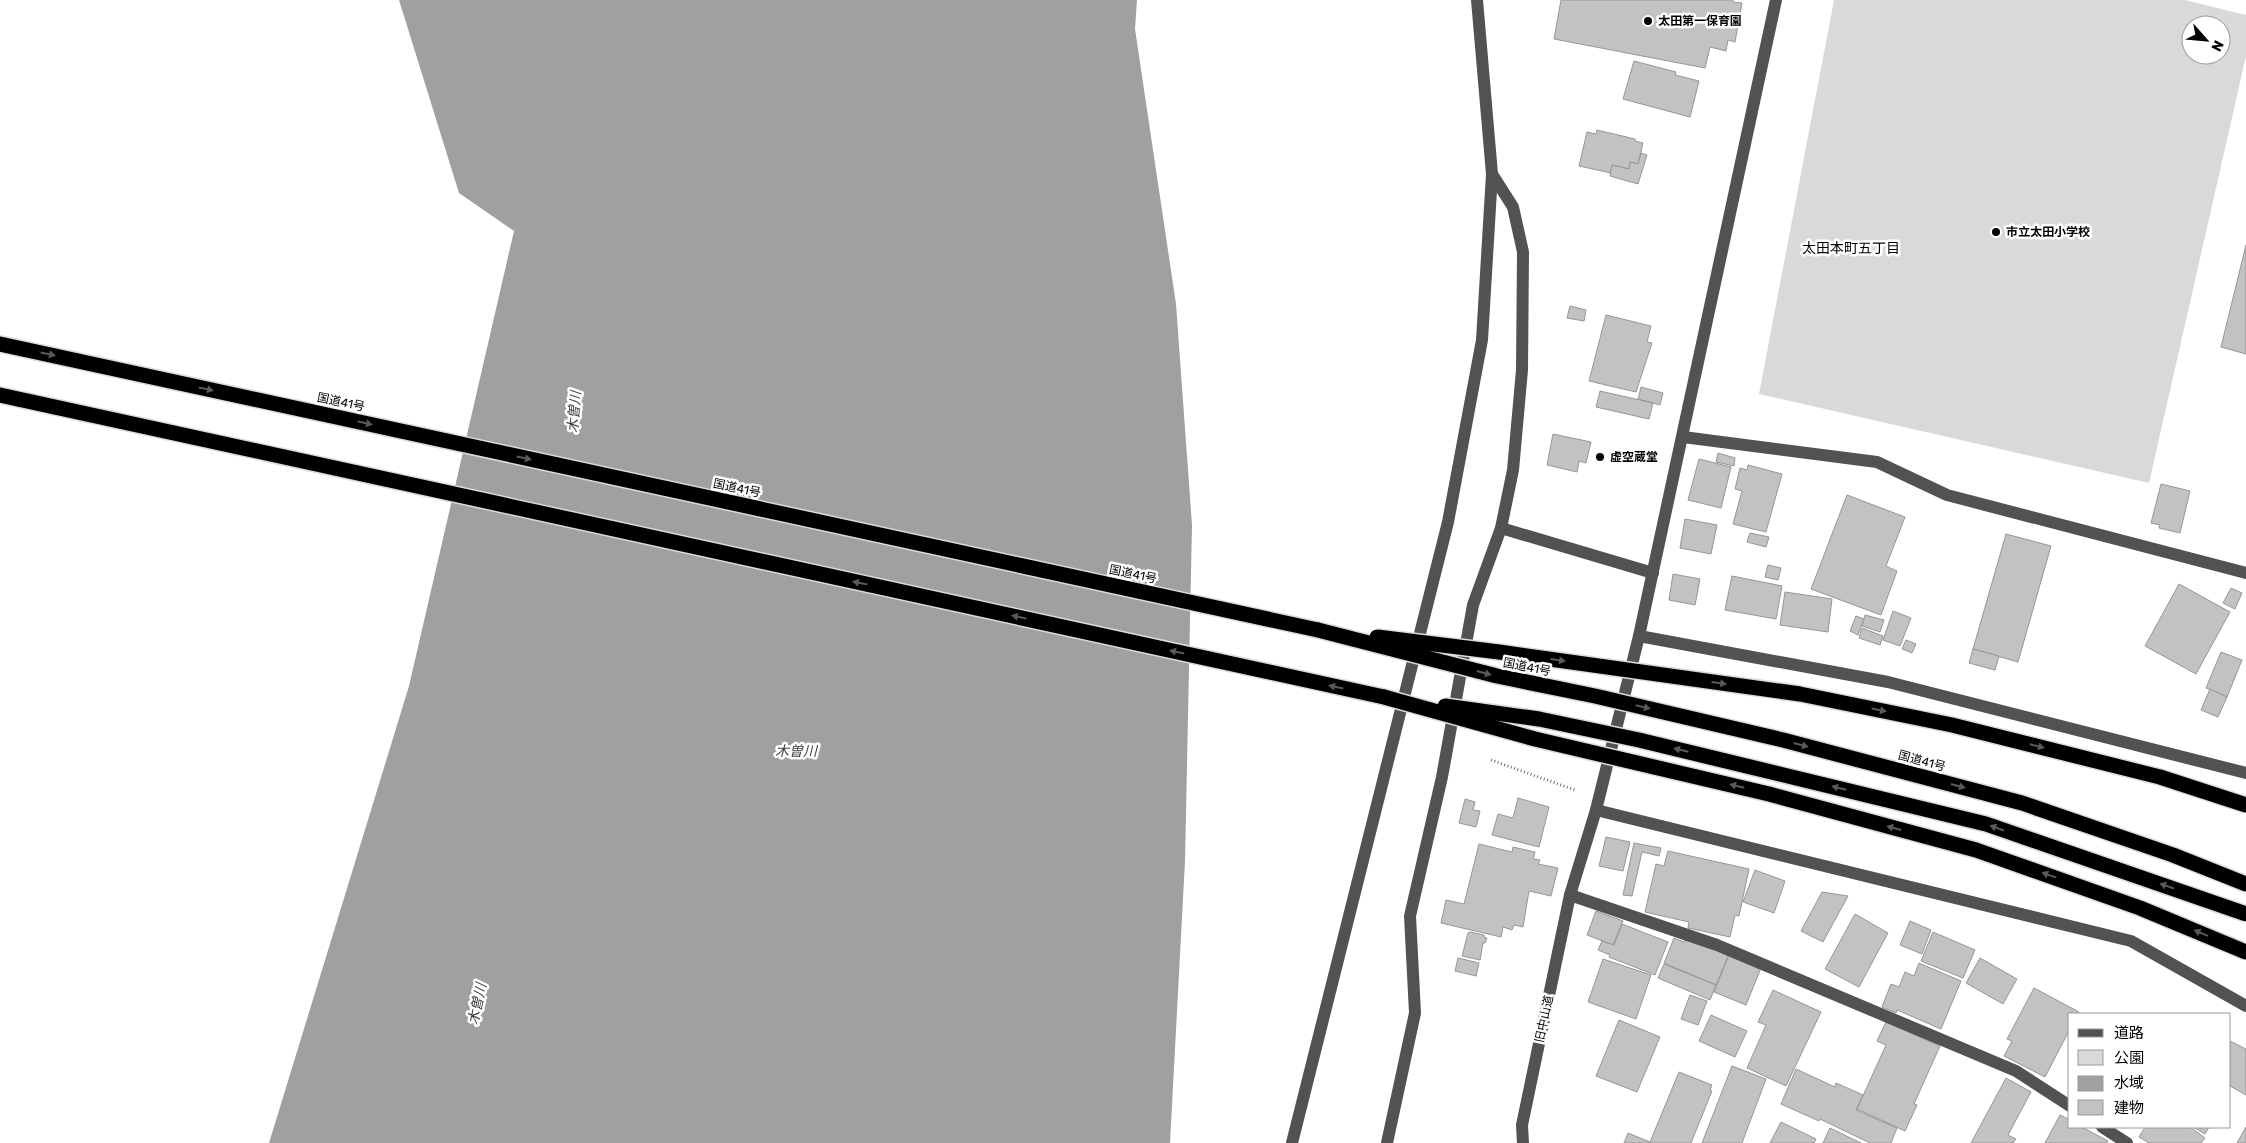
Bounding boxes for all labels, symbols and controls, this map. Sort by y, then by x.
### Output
place label: 太田第一保育園 [1658,14,1742,28]
marker: 太田第一保育園 [1642,15,1654,27]
north arrow [2181,15,2231,65]
text: N [2207,37,2227,54]
place label: 市立太田小学校 [2006,225,2090,239]
marker: 市立太田小学校 [1990,226,2002,238]
district label: 太田本町五丁目 [1802,240,1900,257]
one-way arrow [40,350,55,358]
one-way arrow [199,385,215,393]
water label: 木曽川 [564,388,585,434]
street label: 国道41号 [316,390,366,414]
one-way arrow [358,419,373,427]
place label: 虚空蔵堂 [1610,450,1658,464]
marker: 虚空蔵堂 [1594,451,1606,463]
one-way arrow [516,454,532,462]
street label: 国道41号 [712,476,762,500]
street label: 国道41号 [1108,562,1158,586]
one-way arrow [852,579,867,587]
one-way arrow [1010,613,1026,621]
one-way arrow [1170,648,1185,656]
street label: 国道41号 [1502,656,1552,678]
one-way arrow [1550,656,1566,664]
one-way arrow [1477,669,1492,677]
one-way arrow [1711,679,1727,687]
one-way arrow [1328,682,1344,690]
one-way arrow [1635,703,1651,711]
one-way arrow [1871,706,1886,714]
one-way arrow [1793,741,1809,749]
water label: 木曽川 [775,743,819,760]
one-way arrow [2030,743,2045,751]
one-way arrow [1674,746,1689,754]
street label: 国道41号 [1897,748,1947,774]
one-way arrow [1729,782,1744,790]
one-way arrow [1951,782,1966,790]
one-way arrow [1832,784,1847,792]
one-way arrow [1886,823,1901,831]
one-way arrow [1989,824,2004,832]
one-way arrow [2041,871,2056,879]
one-way arrow [2159,882,2174,890]
one-way arrow [2193,929,2208,937]
water label: 木曽川 [465,980,491,1026]
street label: 旧中山道 [1532,994,1556,1044]
legend [2068,1013,2231,1128]
text: 道路 [2114,1024,2144,1042]
text: 公園 [2114,1049,2144,1067]
text: 水域 [2114,1074,2144,1092]
text: 建物 [2114,1099,2144,1117]

